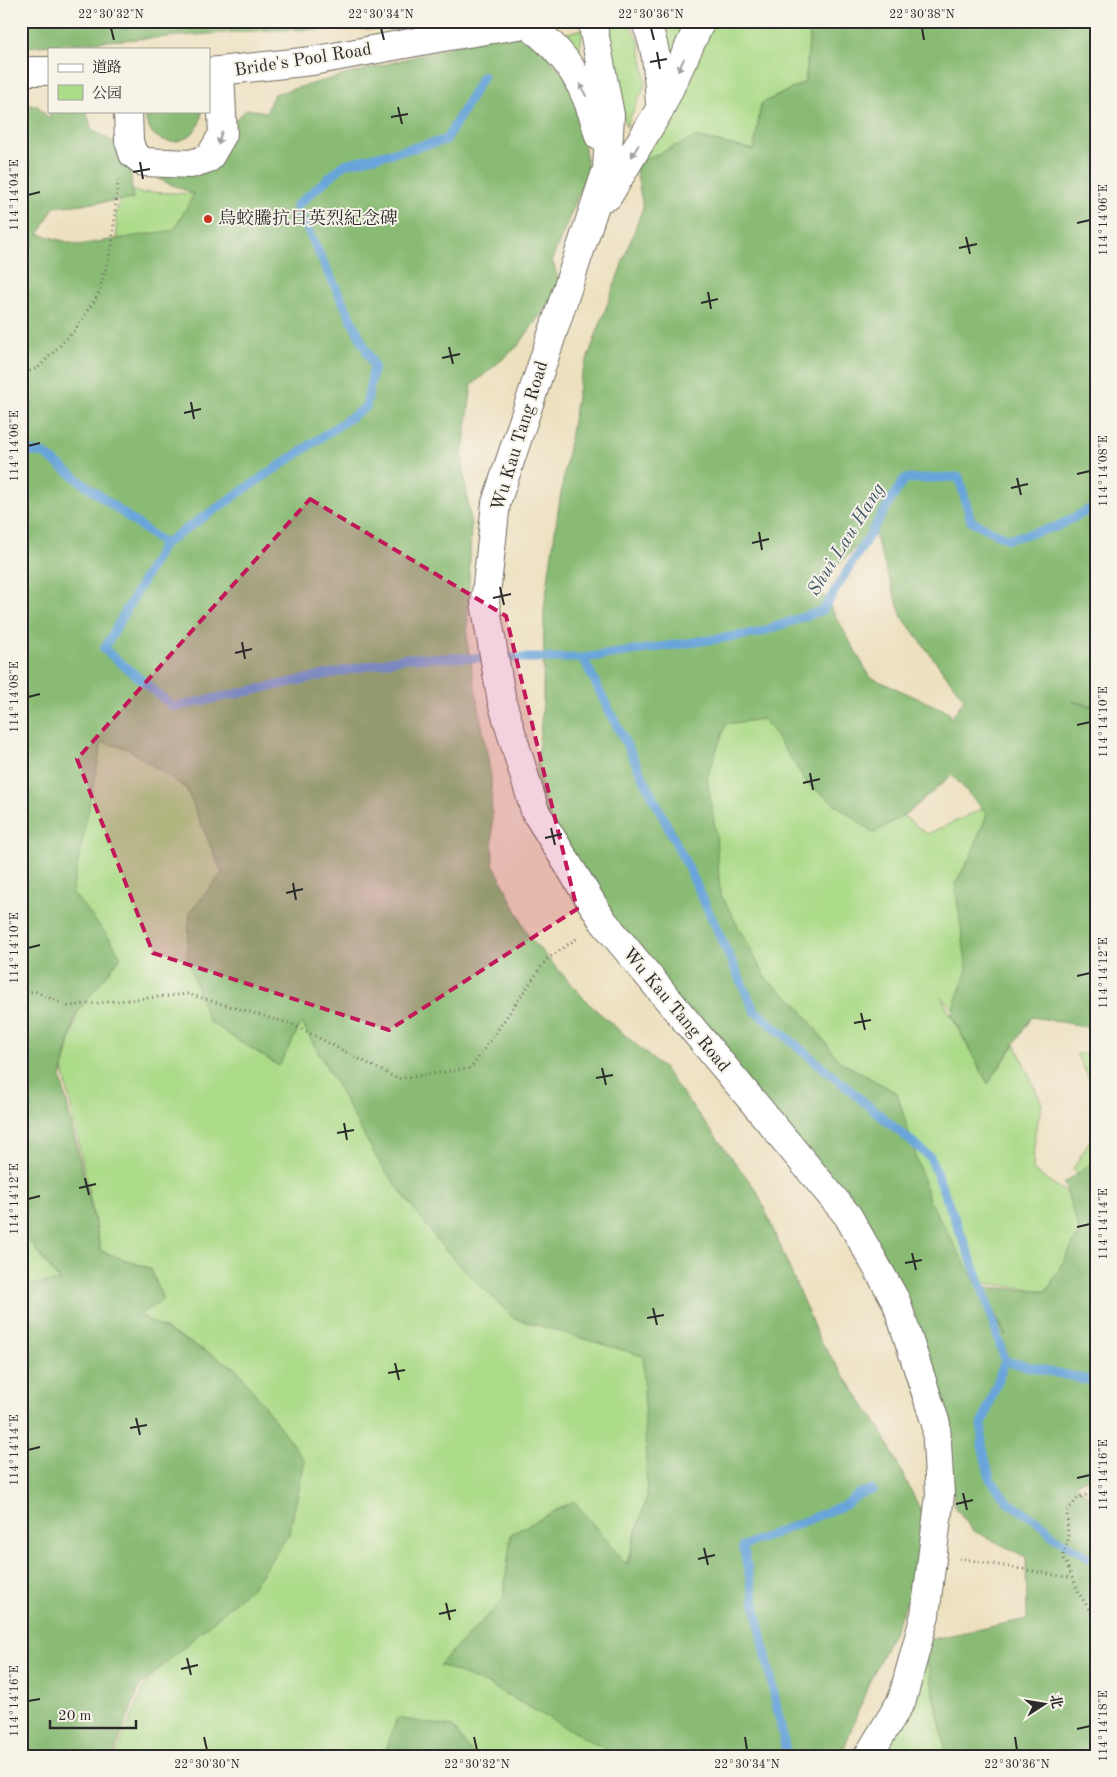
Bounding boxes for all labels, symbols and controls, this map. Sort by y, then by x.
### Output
text: 22°30'32"N [78,9,144,21]
text: 22°30'34"N [348,9,414,21]
text: 22°30'36"N [618,9,684,21]
text: 22°30'38"N [889,9,955,21]
street label: Bride's Pool Road [233,40,373,80]
legend [48,48,210,112]
one-way arrow [677,58,685,72]
text: 道路 [92,59,122,76]
one-way arrow [579,82,587,97]
text: 公园 [92,85,122,102]
one-way arrow [216,131,224,146]
one-way arrow [630,144,639,157]
text: 114°14'04"E [9,159,21,231]
text: 114°14'06"E [1098,184,1110,256]
place label: 烏蛟騰抗日英烈紀念碑 [218,208,398,228]
marker: 烏蛟騰抗日英烈紀念碑 [202,213,214,225]
street label: Wu Kau Tang Road [489,359,551,513]
text: 114°14'06"E [9,410,21,482]
text: 114°14'08"E [1098,435,1110,507]
water label: Shui Lau Hang [805,480,889,600]
text: 114°14'08"E [9,661,21,733]
text: 114°14'10"E [1098,686,1110,758]
text: 114°14'10"E [9,912,21,984]
text: 114°14'12"E [1098,937,1110,1009]
street label: Wu Kau Tang Road [619,945,733,1075]
text: 114°14'12"E [9,1163,21,1235]
text: 114°14'14"E [1098,1188,1110,1260]
text: 114°14'14"E [9,1414,21,1486]
text: 114°14'16"E [1098,1439,1110,1511]
text: 114°14'16"E [9,1665,21,1737]
north arrow [1020,1680,1070,1730]
text: 114°14'18"E [1098,1690,1110,1762]
text: 北 [1047,1693,1065,1710]
scale bar [50,1697,136,1729]
text: 20 m [58,1709,92,1724]
text: 22°30'30"N [174,1759,240,1771]
text: 22°30'32"N [444,1759,510,1771]
text: 22°30'34"N [714,1759,780,1771]
text: 22°30'36"N [984,1759,1050,1771]

